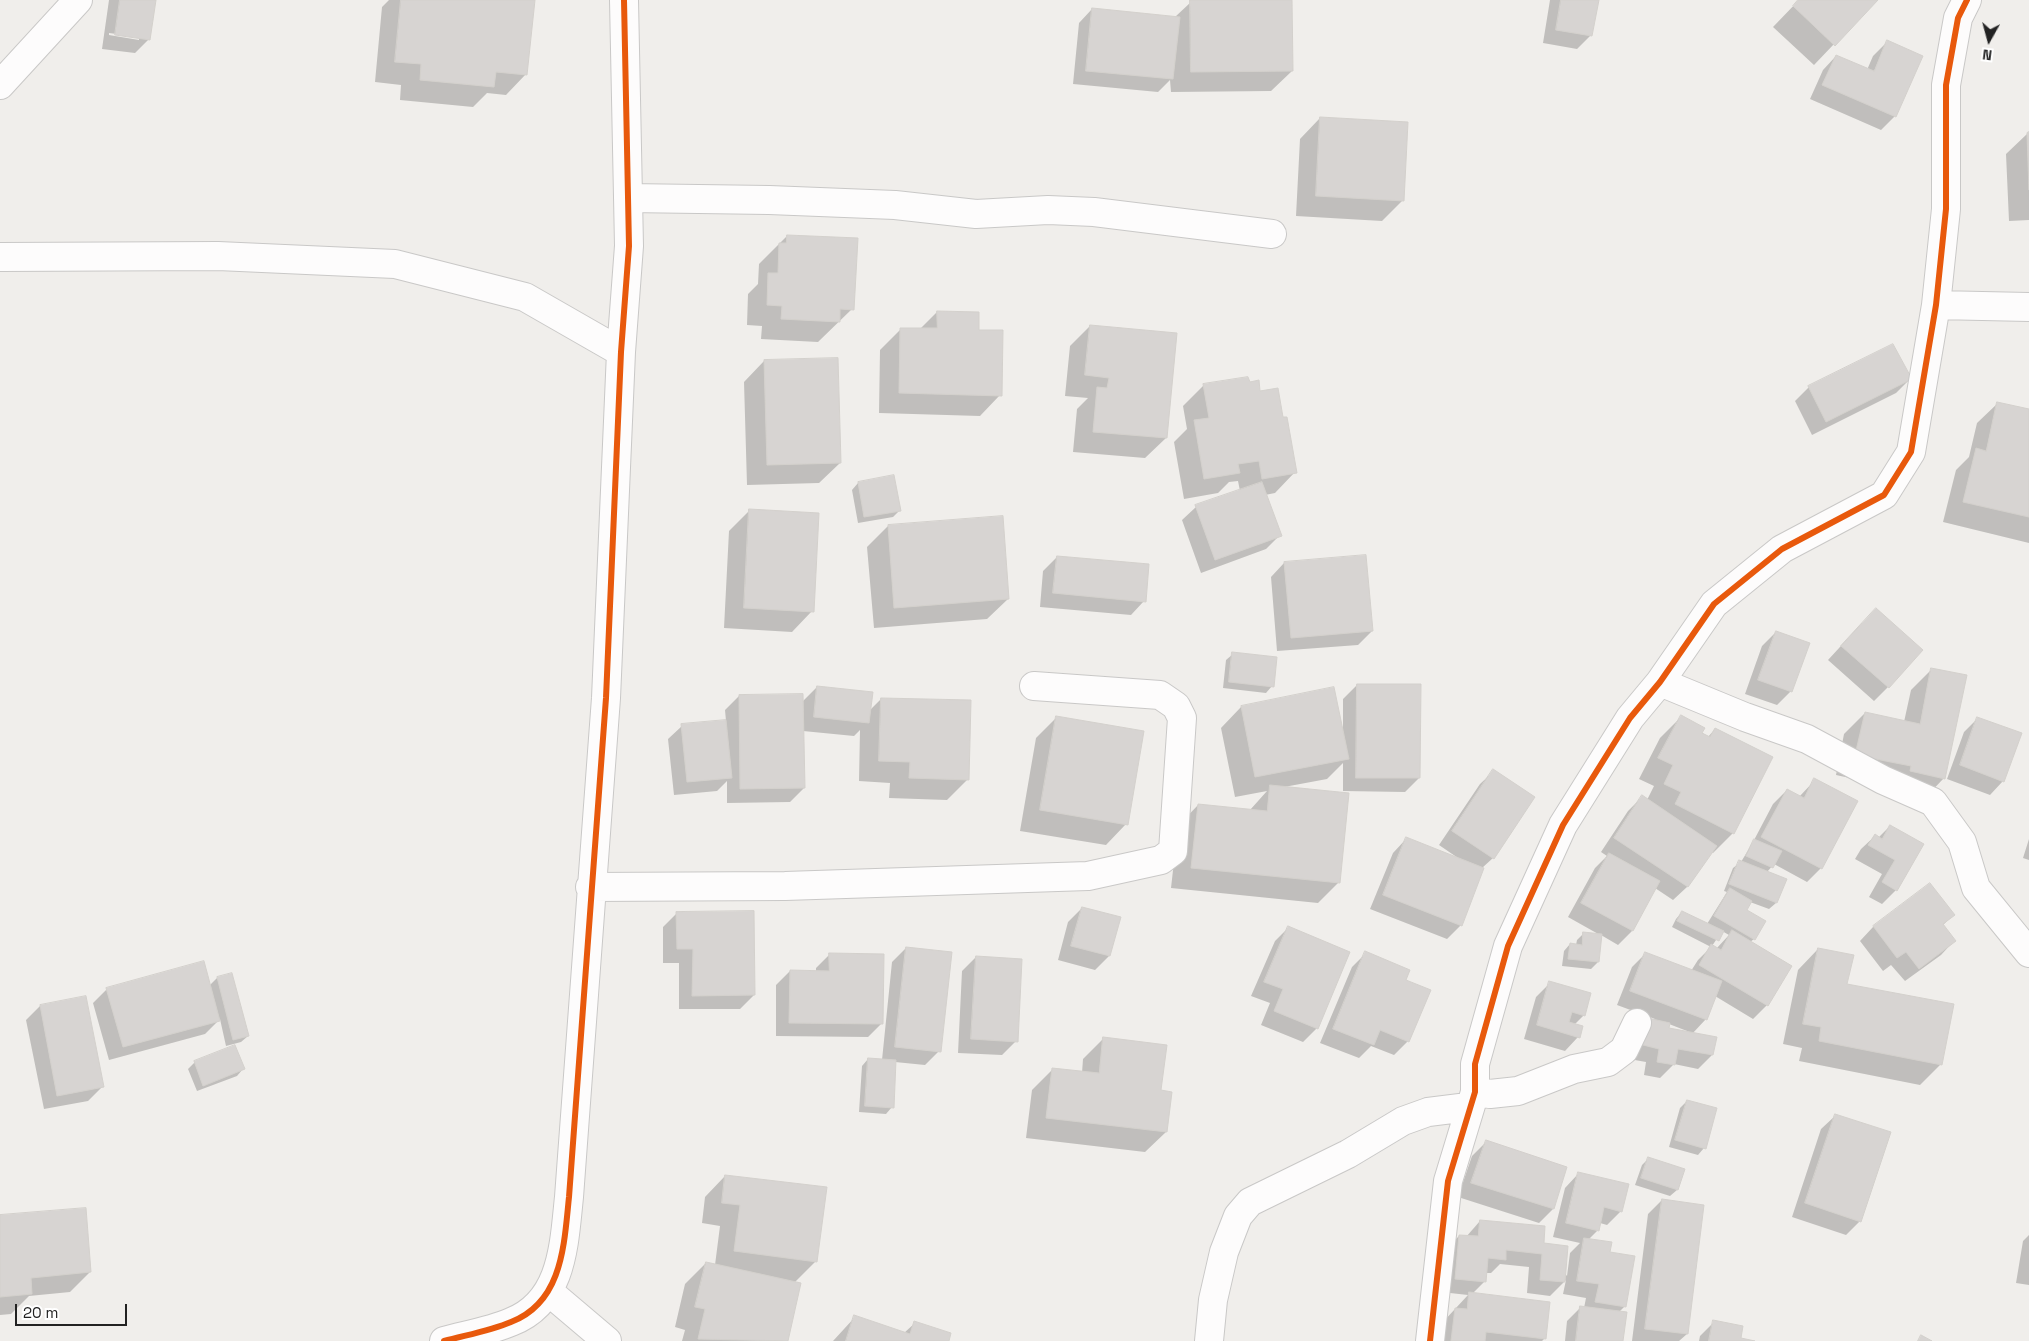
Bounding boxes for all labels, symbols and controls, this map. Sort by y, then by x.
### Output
north arrow [1964,15,2014,65]
text: N [1981,45,1993,64]
scale bar [18,1294,130,1326]
text: 20 m [23,1303,58,1322]

